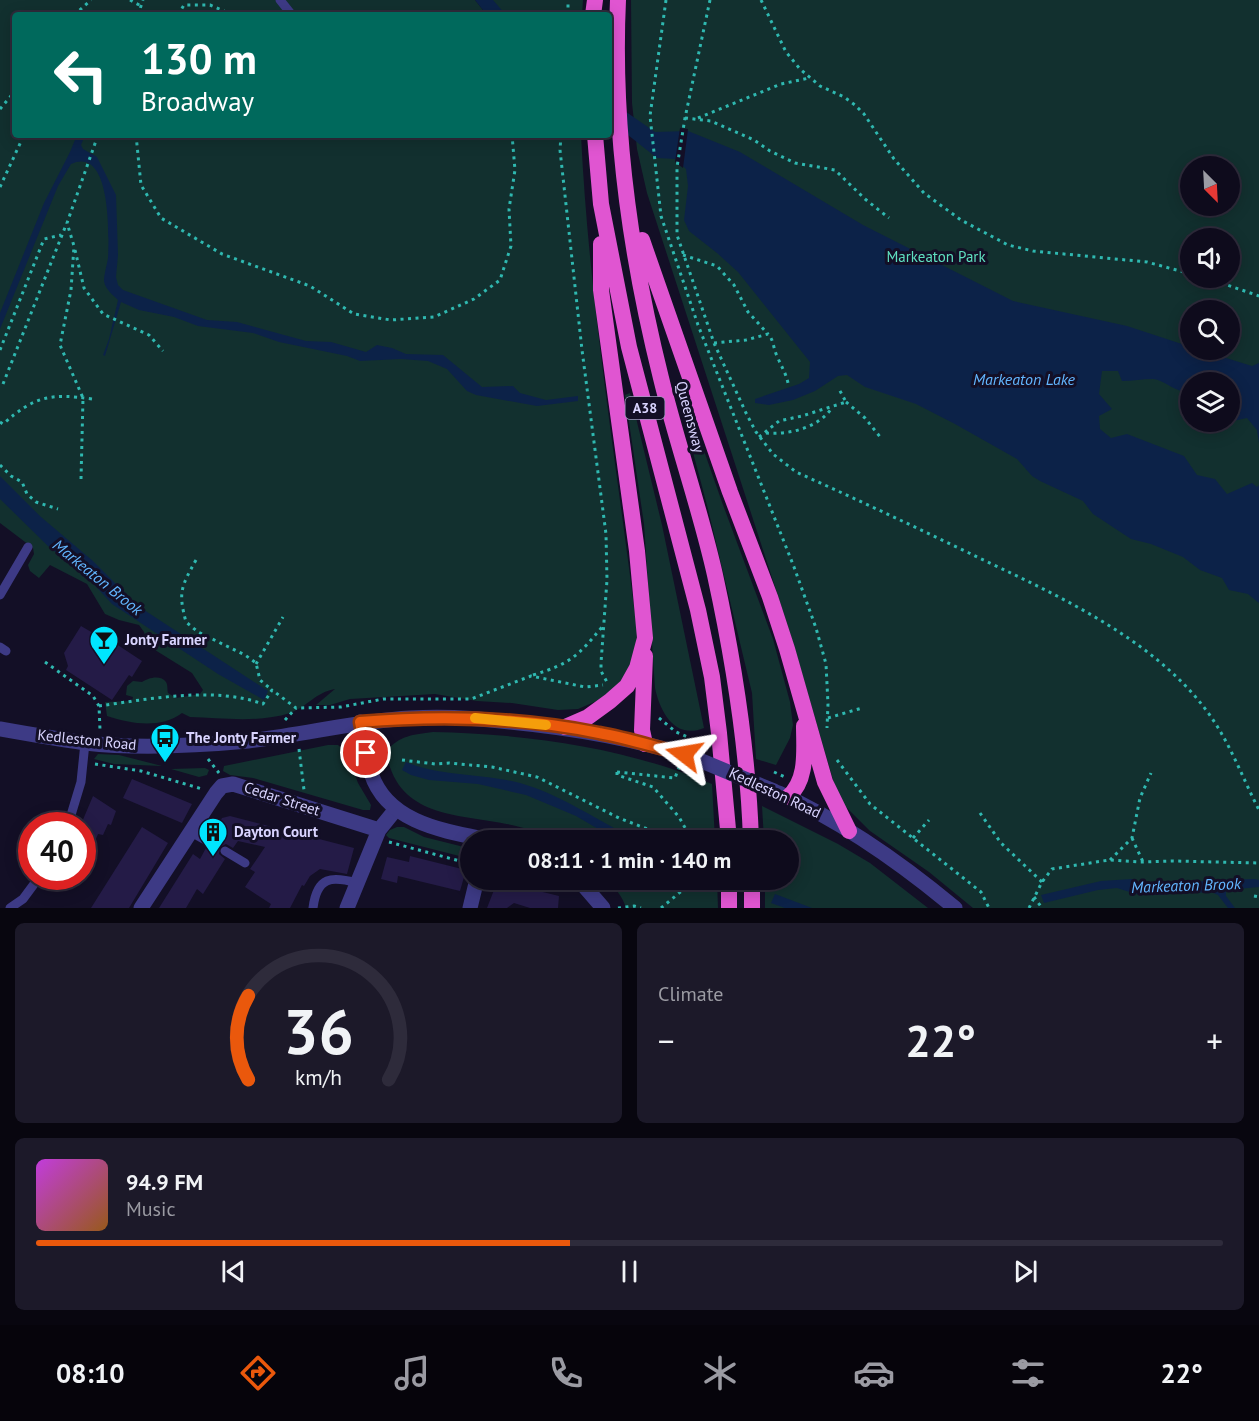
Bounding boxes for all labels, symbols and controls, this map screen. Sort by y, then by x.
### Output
text: 130 m [141,31,257,86]
icon: left [42,36,120,114]
text: Broadway [141,84,254,118]
north arrow [1180,156,1240,216]
map controls [1180,156,1240,432]
button: sound [1180,228,1240,288]
park label: Markeaton Park [886,247,986,266]
button: search [1180,300,1240,360]
water label: Markeaton Lake [973,369,1076,389]
button: layers [1180,372,1240,432]
street label: Queensway [672,379,709,455]
road number: A38 [626,397,664,419]
water label: Markeaton Brook [49,535,148,620]
bar icon: Jonty Farmer [88,624,120,666]
place label: Jonty Farmer [124,630,208,649]
bus stop icon: The Jonty Farmer [149,722,181,764]
position arrow [652,722,716,786]
street label: Kedleston Road [37,725,137,754]
pin [340,727,391,778]
place label: The Jonty Farmer [186,728,297,747]
icon: arrive [349,736,382,769]
street label: Kedleston Road [726,763,824,822]
street label: Cedar Street [242,777,322,820]
speed limit sign: 40 [18,812,96,890]
building icon: Dayton Court [197,816,229,858]
place label: Dayton Court [234,822,319,841]
text: 08:11 · 1 min · 140 m [528,846,731,874]
water label: Markeaton Brook [1131,873,1242,897]
text: Climate [658,981,724,1007]
text: 36 [283,990,354,1071]
text: 22° [905,1011,976,1069]
text: − [658,1019,675,1062]
text: + [1206,1019,1223,1062]
text: km/h [295,1063,342,1091]
text: 94.9 FM [126,1168,203,1196]
text: Music [126,1196,175,1222]
icon: previous [217,1255,250,1288]
icon: pause [613,1255,646,1288]
icon: next [1009,1255,1042,1288]
icon: directions [237,1352,279,1394]
icon: music [391,1352,433,1394]
icon: phone [545,1352,587,1394]
icon: climate [699,1352,741,1394]
icon: car [853,1352,895,1394]
icon: filters [1007,1352,1049,1394]
text: 08:10 [56,1356,125,1390]
text: 22° [1161,1356,1203,1390]

